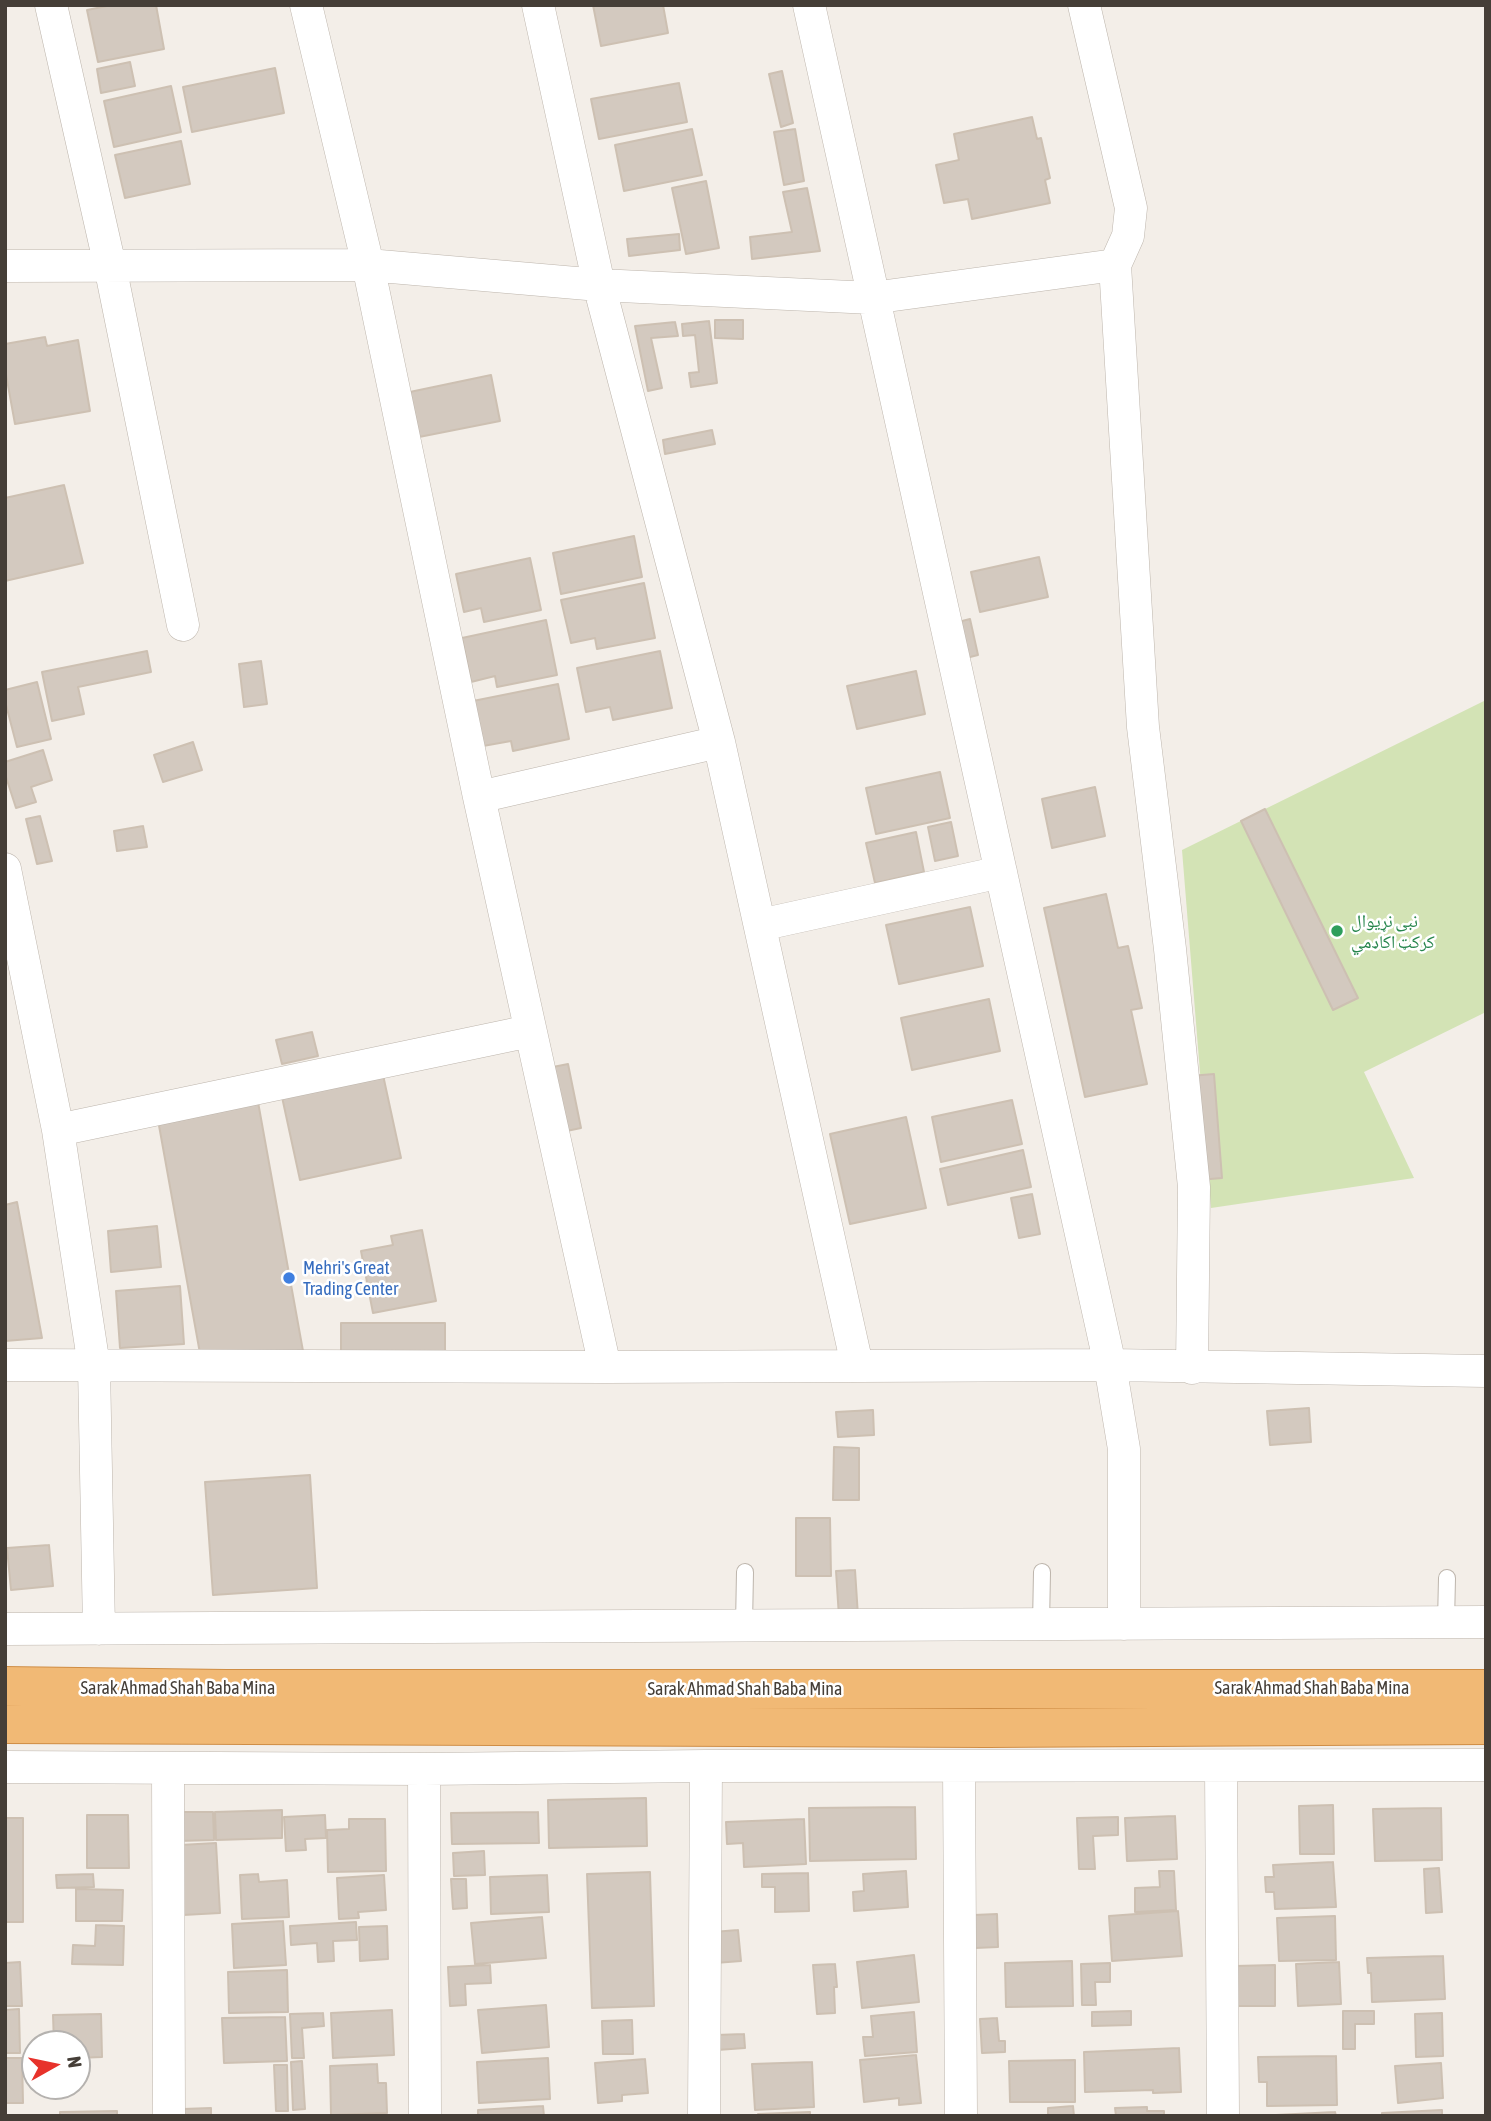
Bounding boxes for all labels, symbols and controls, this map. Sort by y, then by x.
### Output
place label: نبی نړیوال کرکټ اکاډمي [1351,910,1435,953]
marker: نبی نړیوال کرکټ اکاډمي [1329,923,1345,939]
place label: Mehri's Great Trading Center [303,1257,398,1300]
marker: Mehri's Great Trading Center [281,1270,297,1286]
street label: Sarak Ahmad Shah Baba Mina [81,1677,275,1699]
street label: Sarak Ahmad Shah Baba Mina [1215,1677,1409,1699]
street label: Sarak Ahmad Shah Baba Mina [648,1678,842,1700]
north arrow [21,2030,91,2100]
text: N [63,2055,87,2069]

